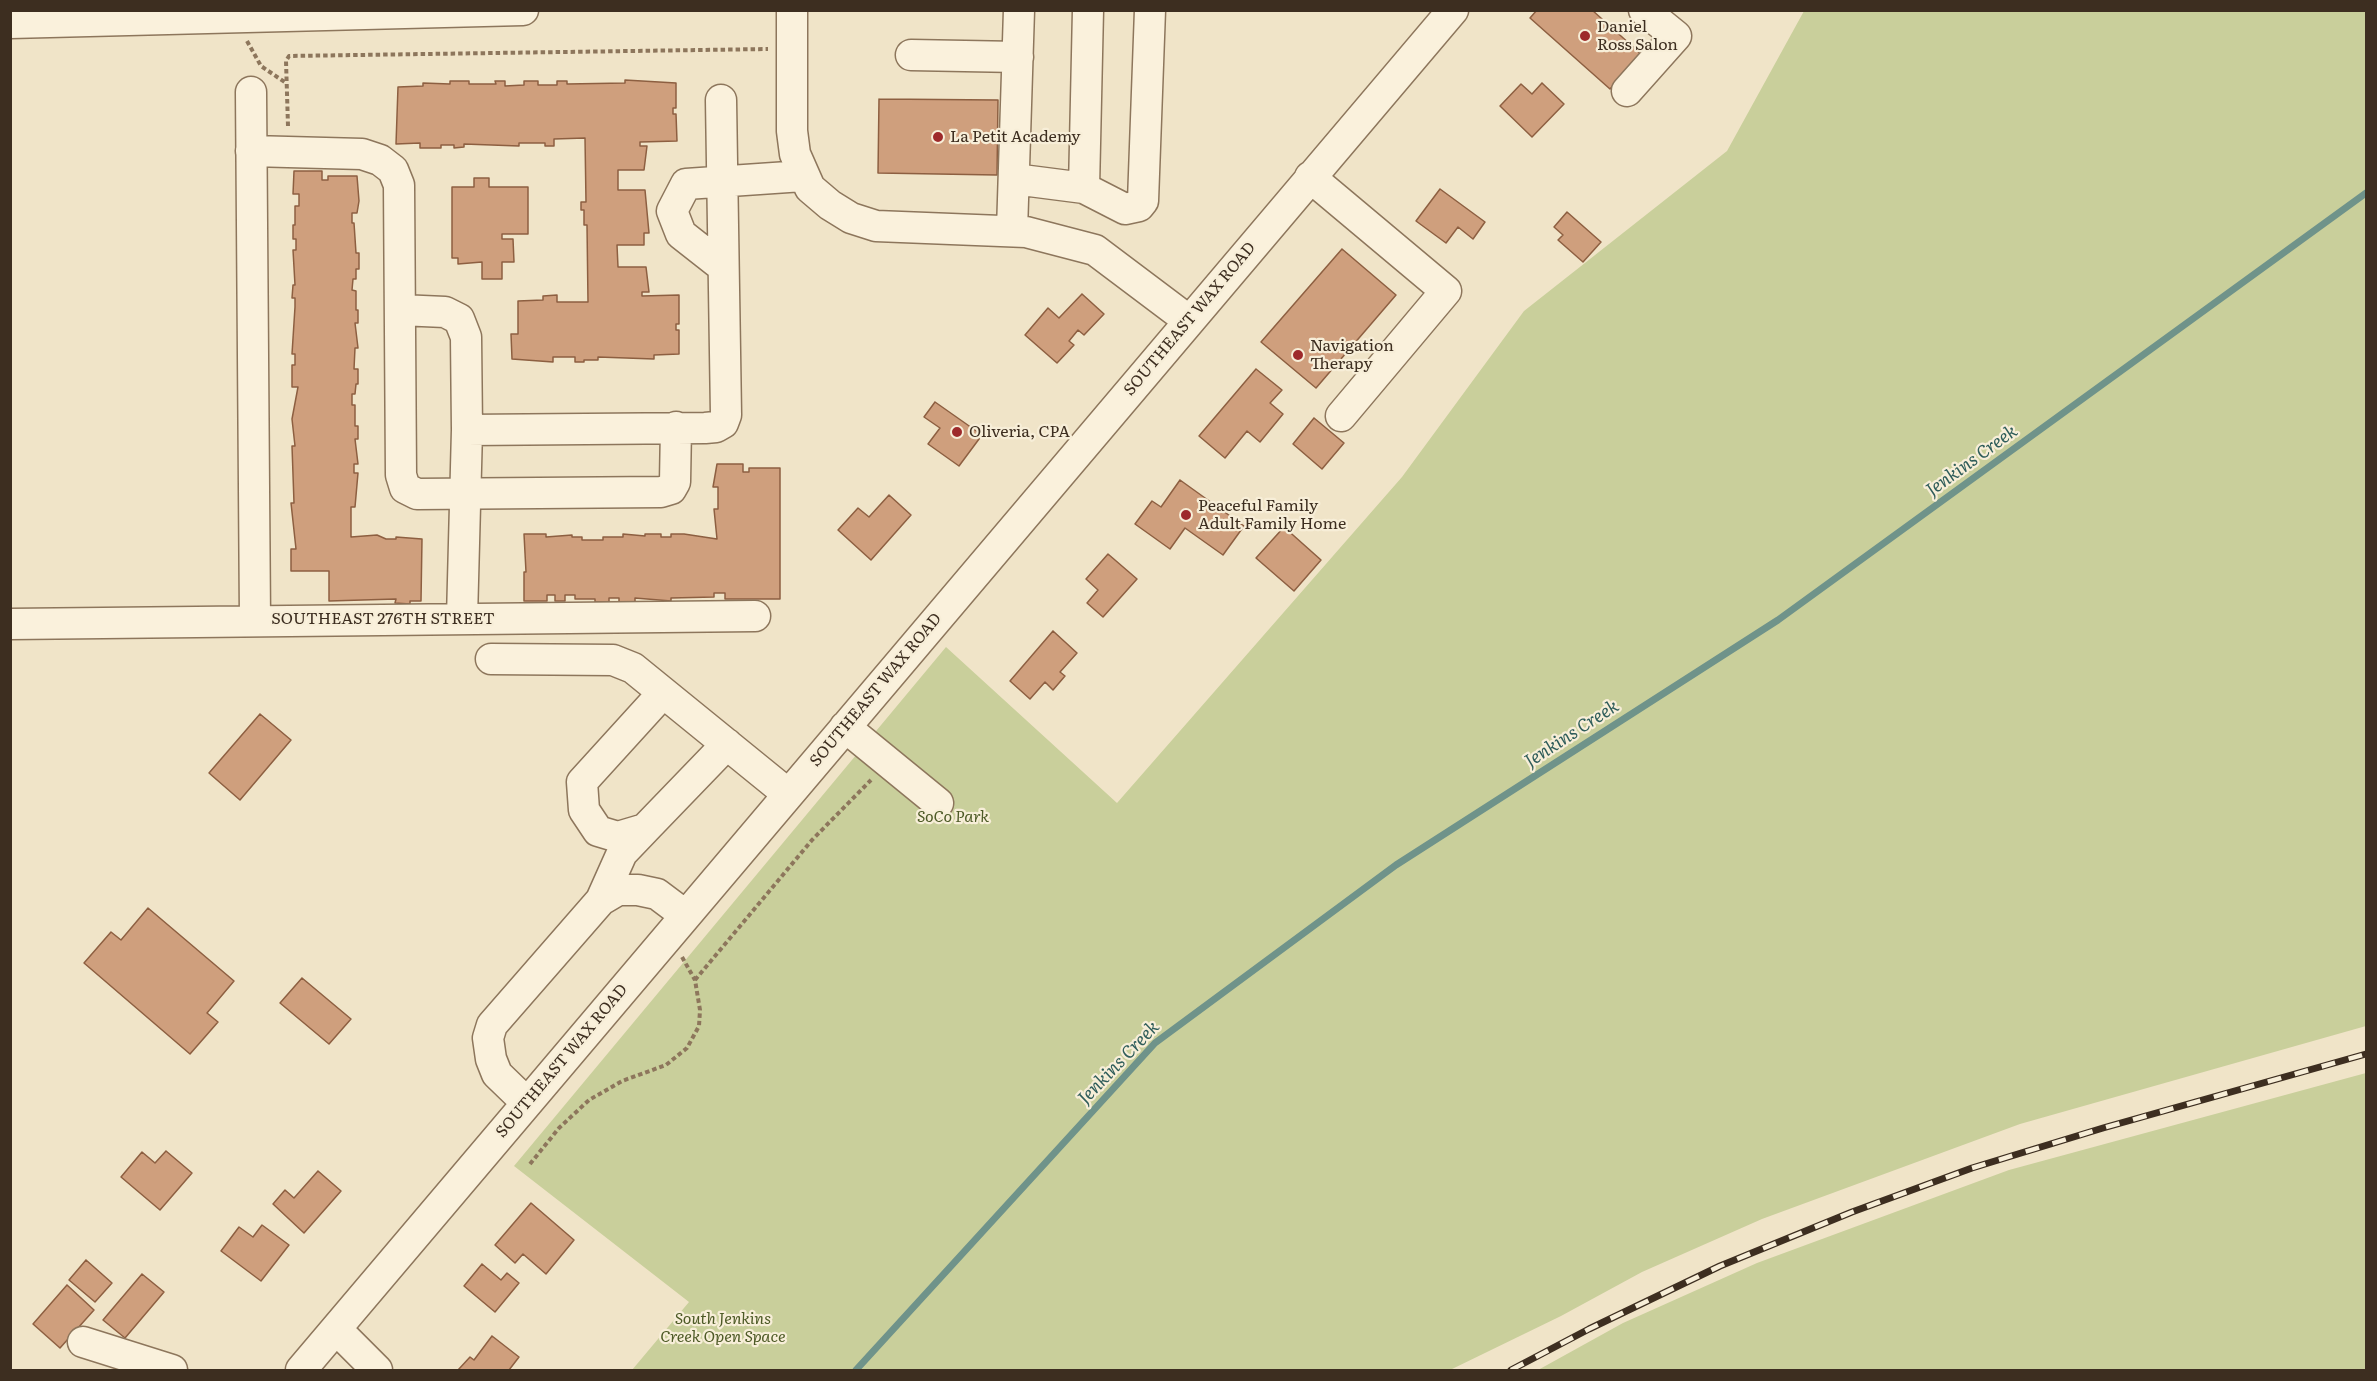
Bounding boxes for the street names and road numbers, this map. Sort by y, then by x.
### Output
street label: SOUTHEAST WAX ROAD [1120,238,1260,400]
street label: SOUTHEAST 276TH STREET [271,609,495,629]
street label: SOUTHEAST WAX ROAD [806,609,946,771]
street label: SOUTHEAST WAX ROAD [492,980,632,1142]

